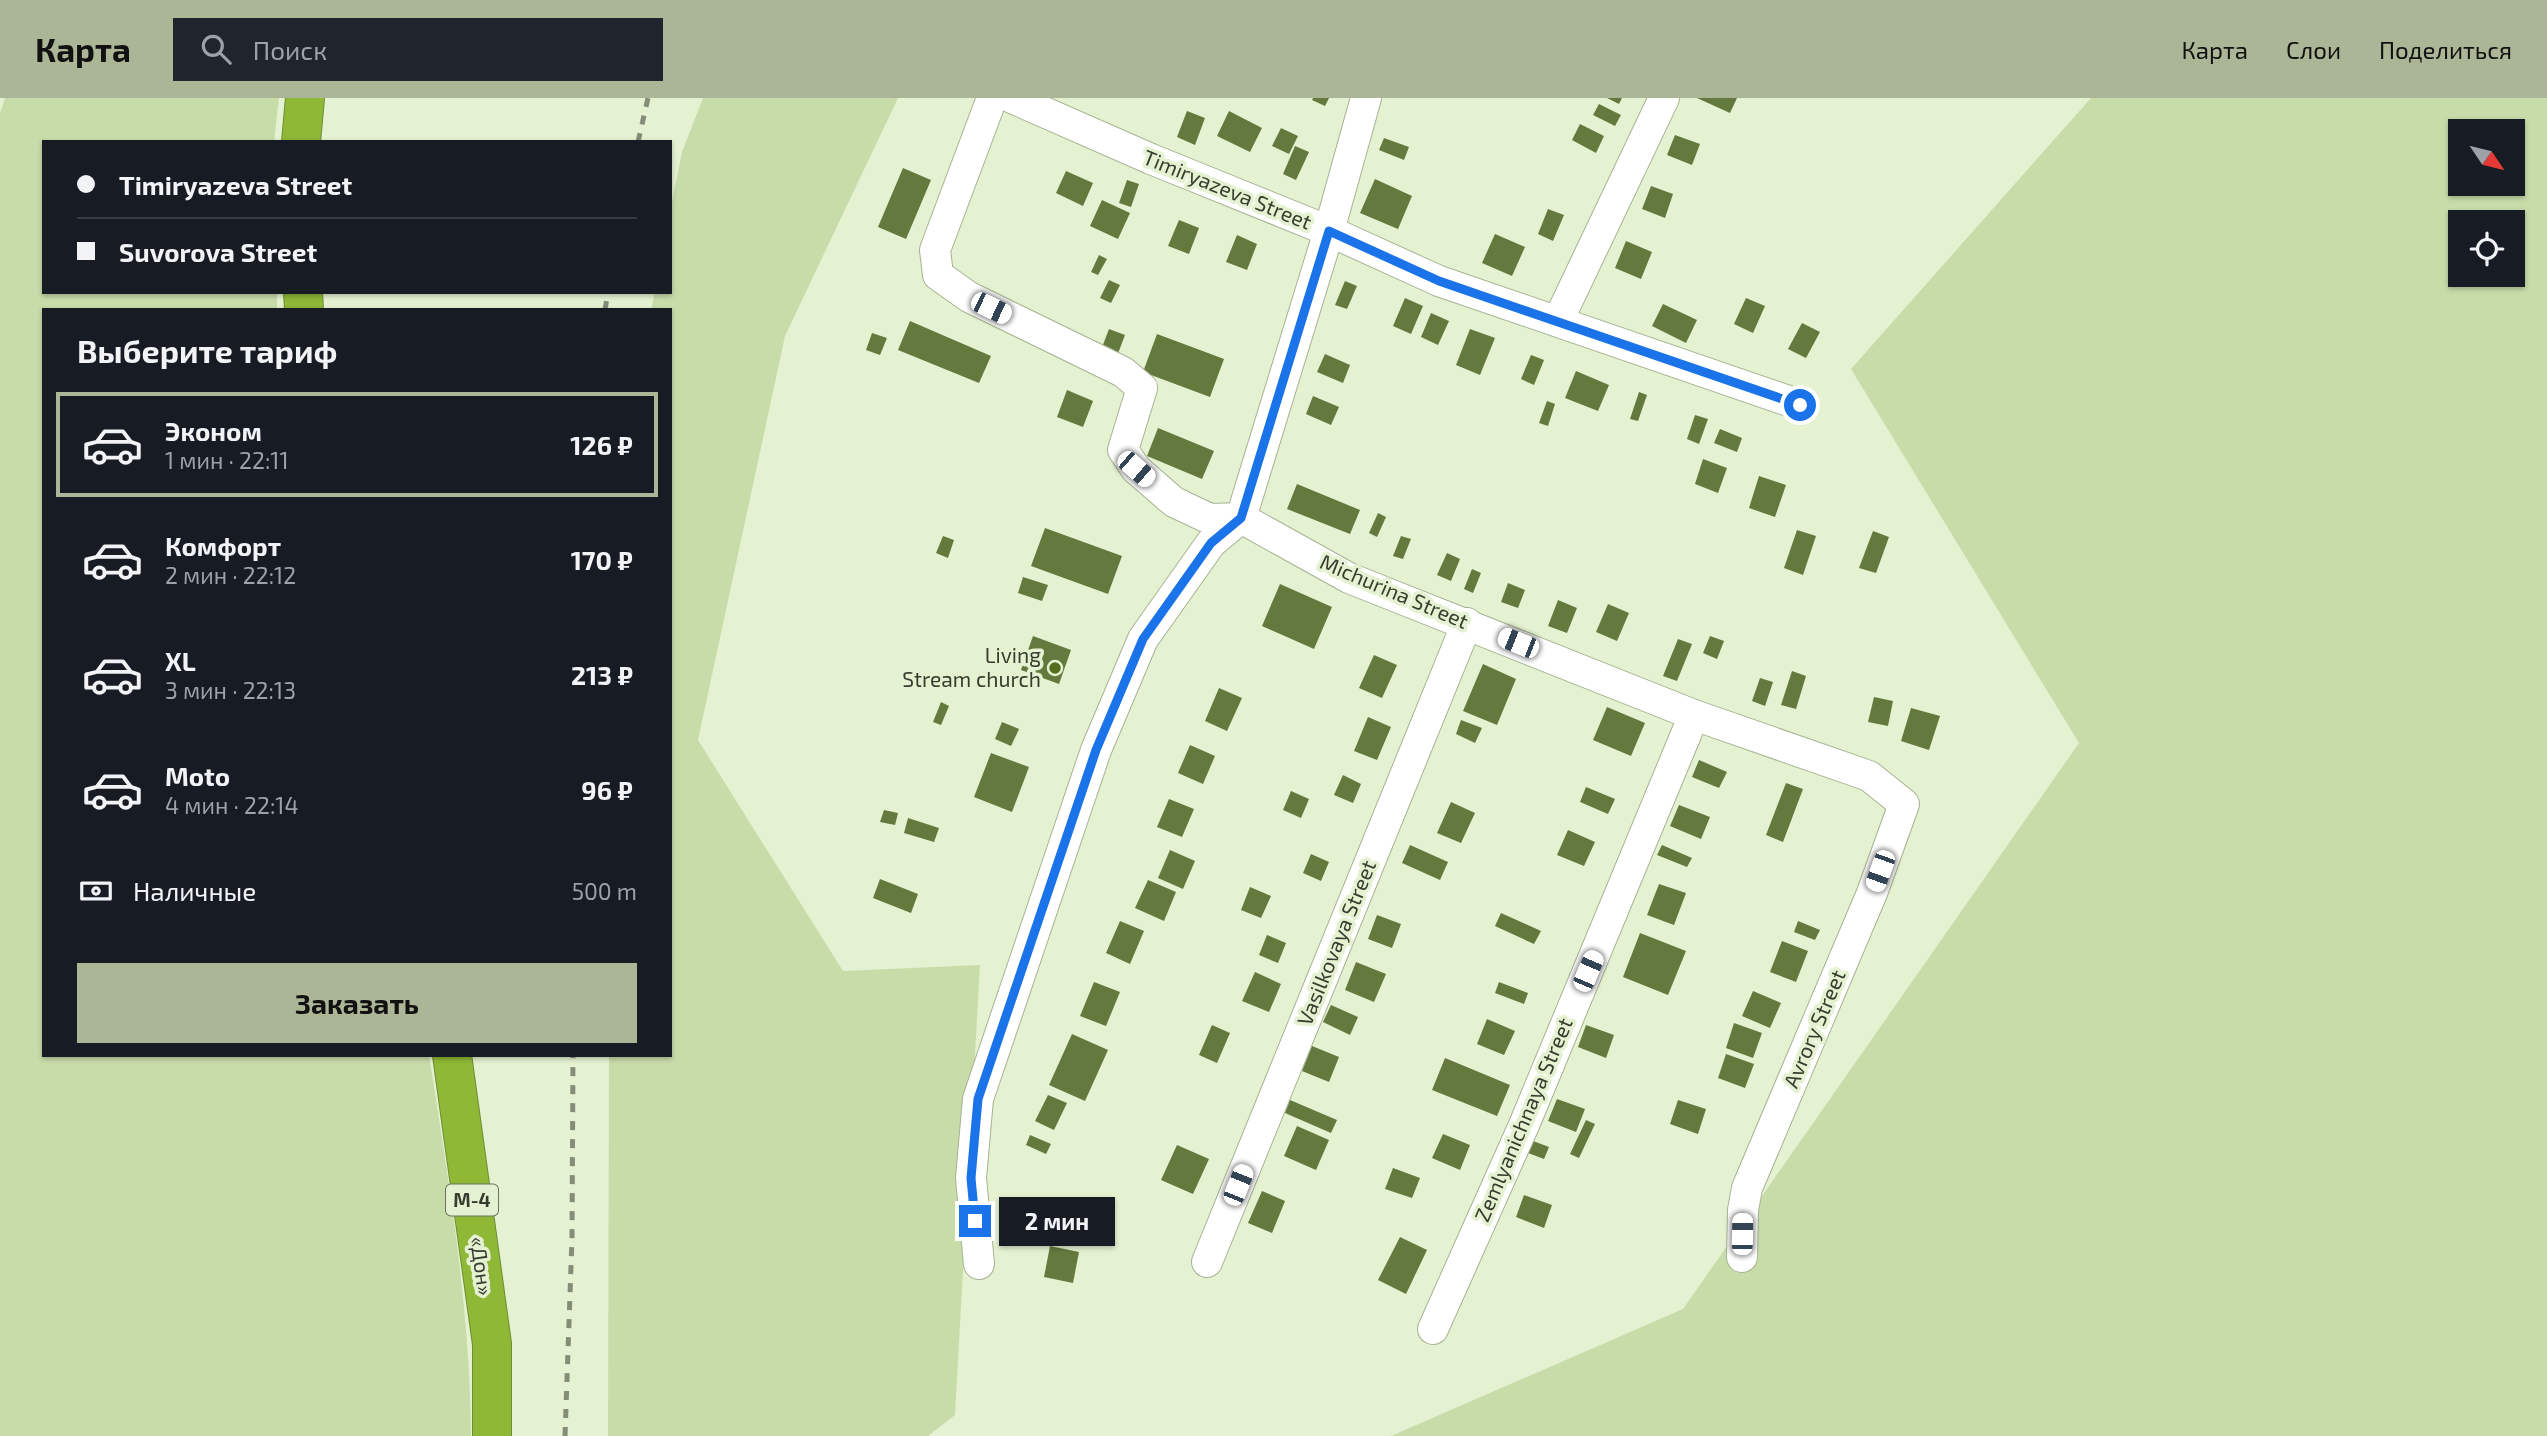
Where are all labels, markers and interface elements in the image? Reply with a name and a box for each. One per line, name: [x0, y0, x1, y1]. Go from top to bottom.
search box: [173, 18, 663, 81]
text: Карта: [35, 29, 131, 69]
icon: search: [197, 30, 235, 68]
text: Поиск: [253, 34, 327, 65]
text: Карта: [2181, 35, 2248, 64]
text: Слои: [2286, 35, 2341, 64]
text: Поделиться: [2379, 35, 2512, 64]
north arrow: [2448, 119, 2525, 196]
map controls: [2448, 119, 2525, 287]
street label: Timiryazeva Street: [1140, 143, 1315, 234]
text: Timiryazeva Street: [119, 169, 352, 200]
button: locate: [2448, 210, 2525, 287]
text: Suvorova Street: [119, 236, 317, 267]
car: [968, 289, 1015, 327]
text: Выберите тариф: [77, 331, 337, 369]
route start: [1784, 389, 1816, 421]
icon: car: [81, 413, 144, 476]
text: Эконом: [165, 415, 262, 446]
text: 126 ₽: [570, 429, 633, 460]
text: 1 мин · 22:11: [165, 446, 289, 474]
car: [1114, 447, 1159, 491]
icon: car: [81, 528, 144, 591]
text: Комфорт: [165, 530, 281, 561]
text: 170 ₽: [571, 544, 633, 575]
street label: Michurina Street: [1317, 548, 1472, 633]
text: 2 мин · 22:12: [165, 561, 296, 589]
car: [1495, 625, 1542, 661]
place label: Living Stream church: [902, 642, 1041, 691]
icon: car: [81, 643, 144, 706]
text: XL: [165, 645, 196, 676]
text: 213 ₽: [571, 659, 633, 690]
marker: Living Stream church: [1047, 660, 1063, 676]
text: 3 мин · 22:13: [165, 676, 296, 704]
icon: car: [81, 758, 144, 821]
text: Moto: [165, 760, 230, 791]
text: 96 ₽: [581, 774, 633, 805]
text: 4 мин · 22:14: [165, 791, 299, 819]
car: [1863, 848, 1898, 894]
street label: Vasilkovaya Street: [1291, 856, 1380, 1029]
icon: cash: [77, 872, 115, 910]
text: Наличные: [133, 875, 256, 906]
text: 500 m: [572, 877, 637, 905]
car: [1571, 948, 1606, 994]
button: Заказать: [77, 963, 637, 1043]
street label: Avrory Street: [1778, 966, 1850, 1091]
street label: Zemlyanichnaya Street: [1468, 1014, 1577, 1225]
car: [1221, 1162, 1256, 1208]
road number: М-4: [446, 1184, 498, 1216]
callout: 2 мин: [1000, 1196, 1115, 1246]
route end: [959, 1205, 991, 1237]
text: 2 мин: [1025, 1207, 1089, 1235]
car: [1732, 1213, 1753, 1255]
street label: «Дон»: [466, 1235, 499, 1297]

